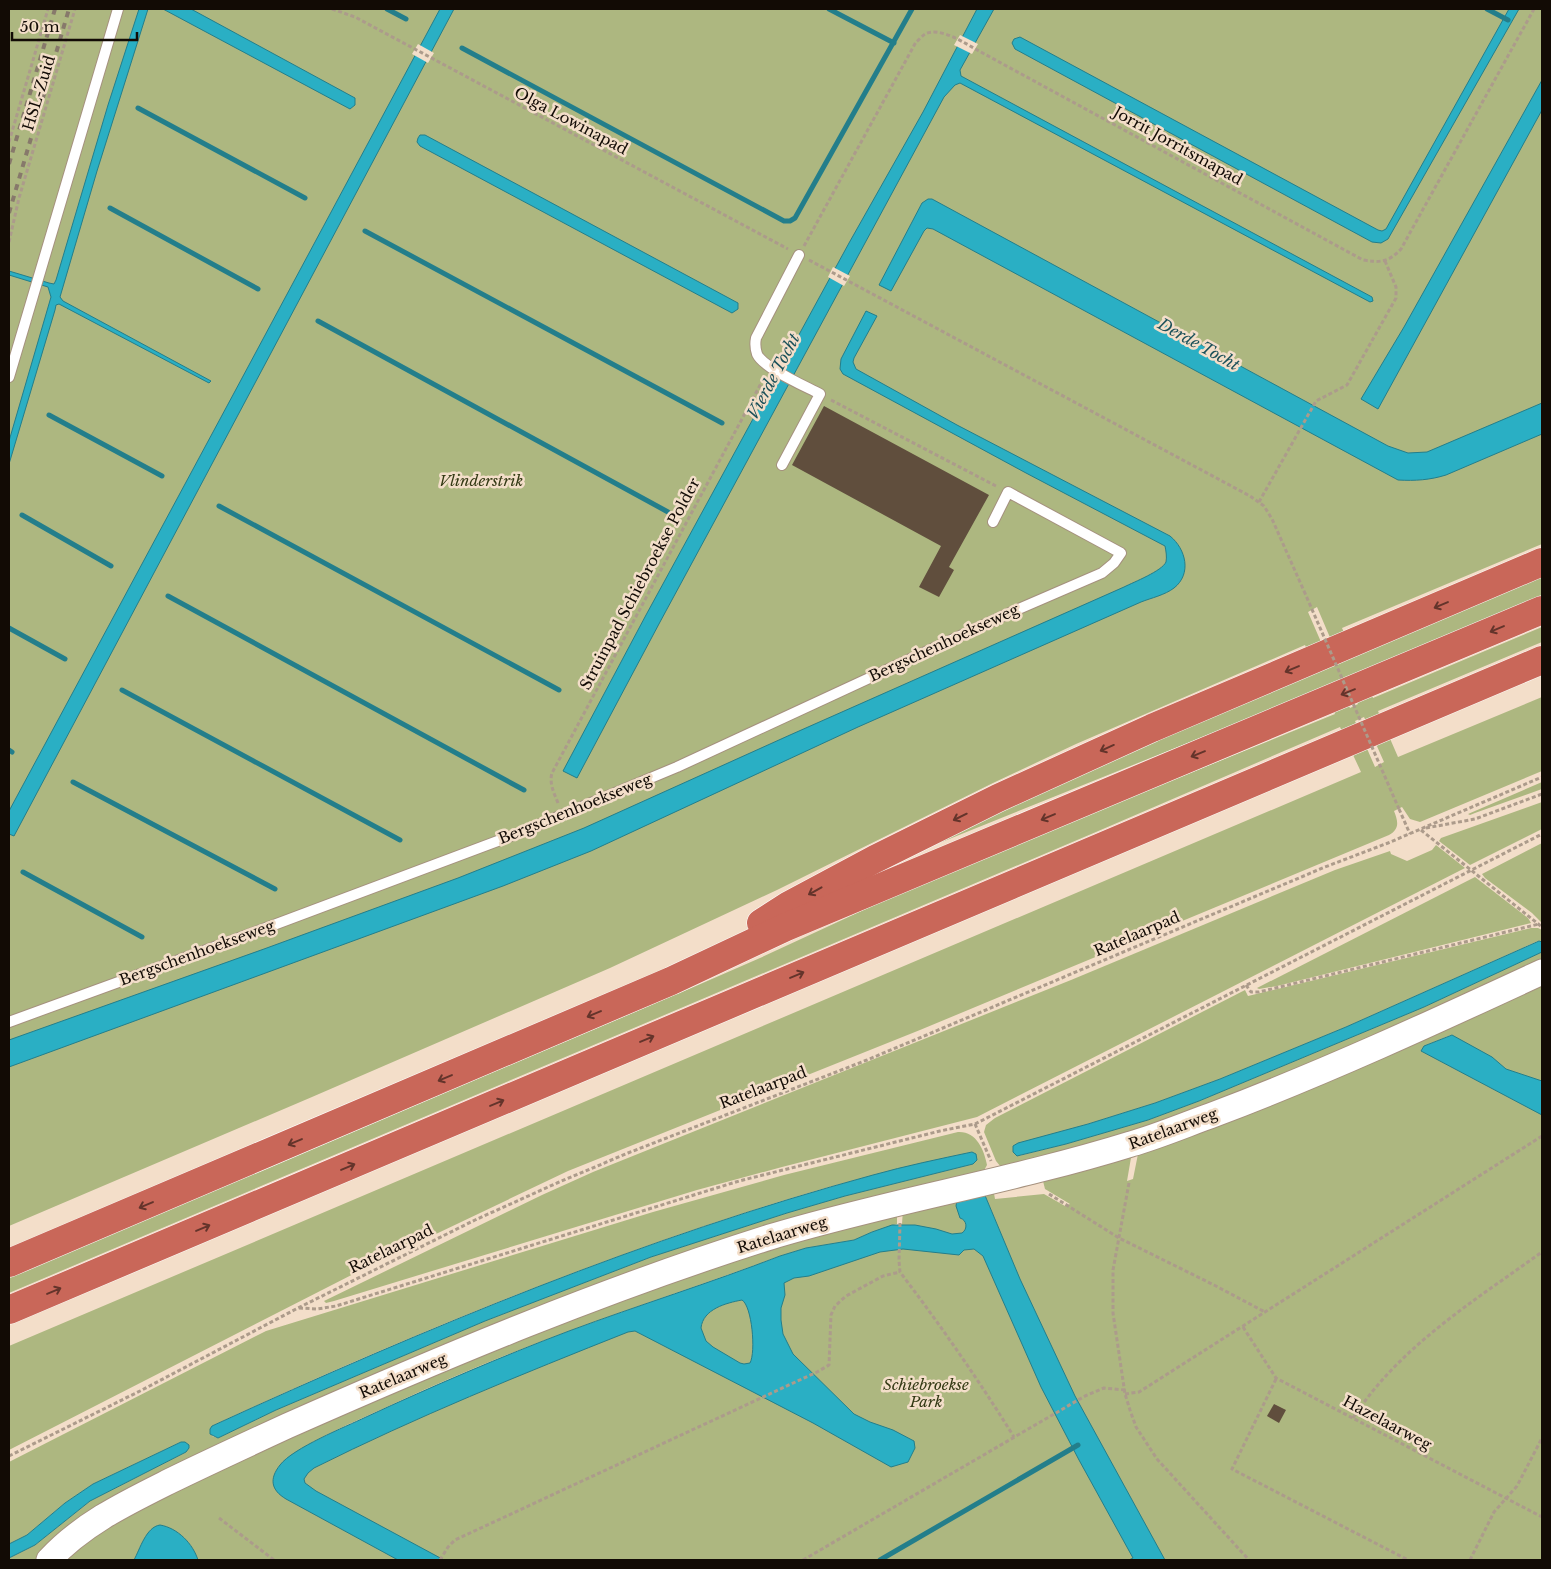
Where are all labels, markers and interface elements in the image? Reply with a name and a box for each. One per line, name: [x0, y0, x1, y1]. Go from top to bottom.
scale bar: [12, 10, 138, 42]
text: 50 m: [20, 17, 60, 36]
street label: HSL-Zuid: [18, 53, 59, 133]
street label: Olga Lowinapad: [511, 83, 631, 159]
street label: Jorrit Jorritsmapad: [1108, 101, 1246, 189]
water label: Derde Tocht: [1154, 313, 1243, 375]
water label: Vierde Tocht: [742, 330, 804, 422]
park label: Vlinderstrik: [439, 471, 523, 490]
street label: Struinpad Schiebroekse Polder: [575, 474, 704, 693]
street label: Bergschenhoekseweg: [866, 599, 1023, 686]
one-way arrow: [1434, 601, 1449, 610]
one-way arrow: [1490, 625, 1505, 635]
one-way arrow: [1285, 664, 1300, 674]
one-way arrow: [1341, 688, 1356, 698]
one-way arrow: [1100, 744, 1115, 754]
one-way arrow: [1190, 751, 1205, 760]
street label: Bergschenhoekseweg: [495, 769, 655, 848]
one-way arrow: [953, 812, 968, 822]
one-way arrow: [1041, 813, 1056, 822]
one-way arrow: [808, 886, 823, 896]
street label: Ratelaarpad: [1091, 907, 1183, 960]
street label: Bergschenhoekseweg: [117, 915, 278, 989]
one-way arrow: [789, 970, 804, 979]
one-way arrow: [587, 1009, 602, 1019]
one-way arrow: [639, 1034, 654, 1044]
street label: Ratelaarpad: [717, 1062, 809, 1113]
one-way arrow: [438, 1073, 453, 1083]
one-way arrow: [490, 1097, 505, 1106]
street label: Ratelaarweg: [1126, 1103, 1221, 1153]
one-way arrow: [288, 1137, 303, 1147]
one-way arrow: [340, 1161, 355, 1171]
one-way arrow: [139, 1200, 154, 1210]
street label: Ratelaarweg: [735, 1212, 830, 1257]
street label: Ratelaarpad: [345, 1220, 436, 1277]
one-way arrow: [195, 1222, 210, 1232]
one-way arrow: [46, 1286, 61, 1296]
street label: Ratelaarweg: [356, 1348, 450, 1402]
park label: Schiebroekse Park: [883, 1375, 969, 1411]
street label: Hazelaarweg: [1340, 1391, 1436, 1454]

